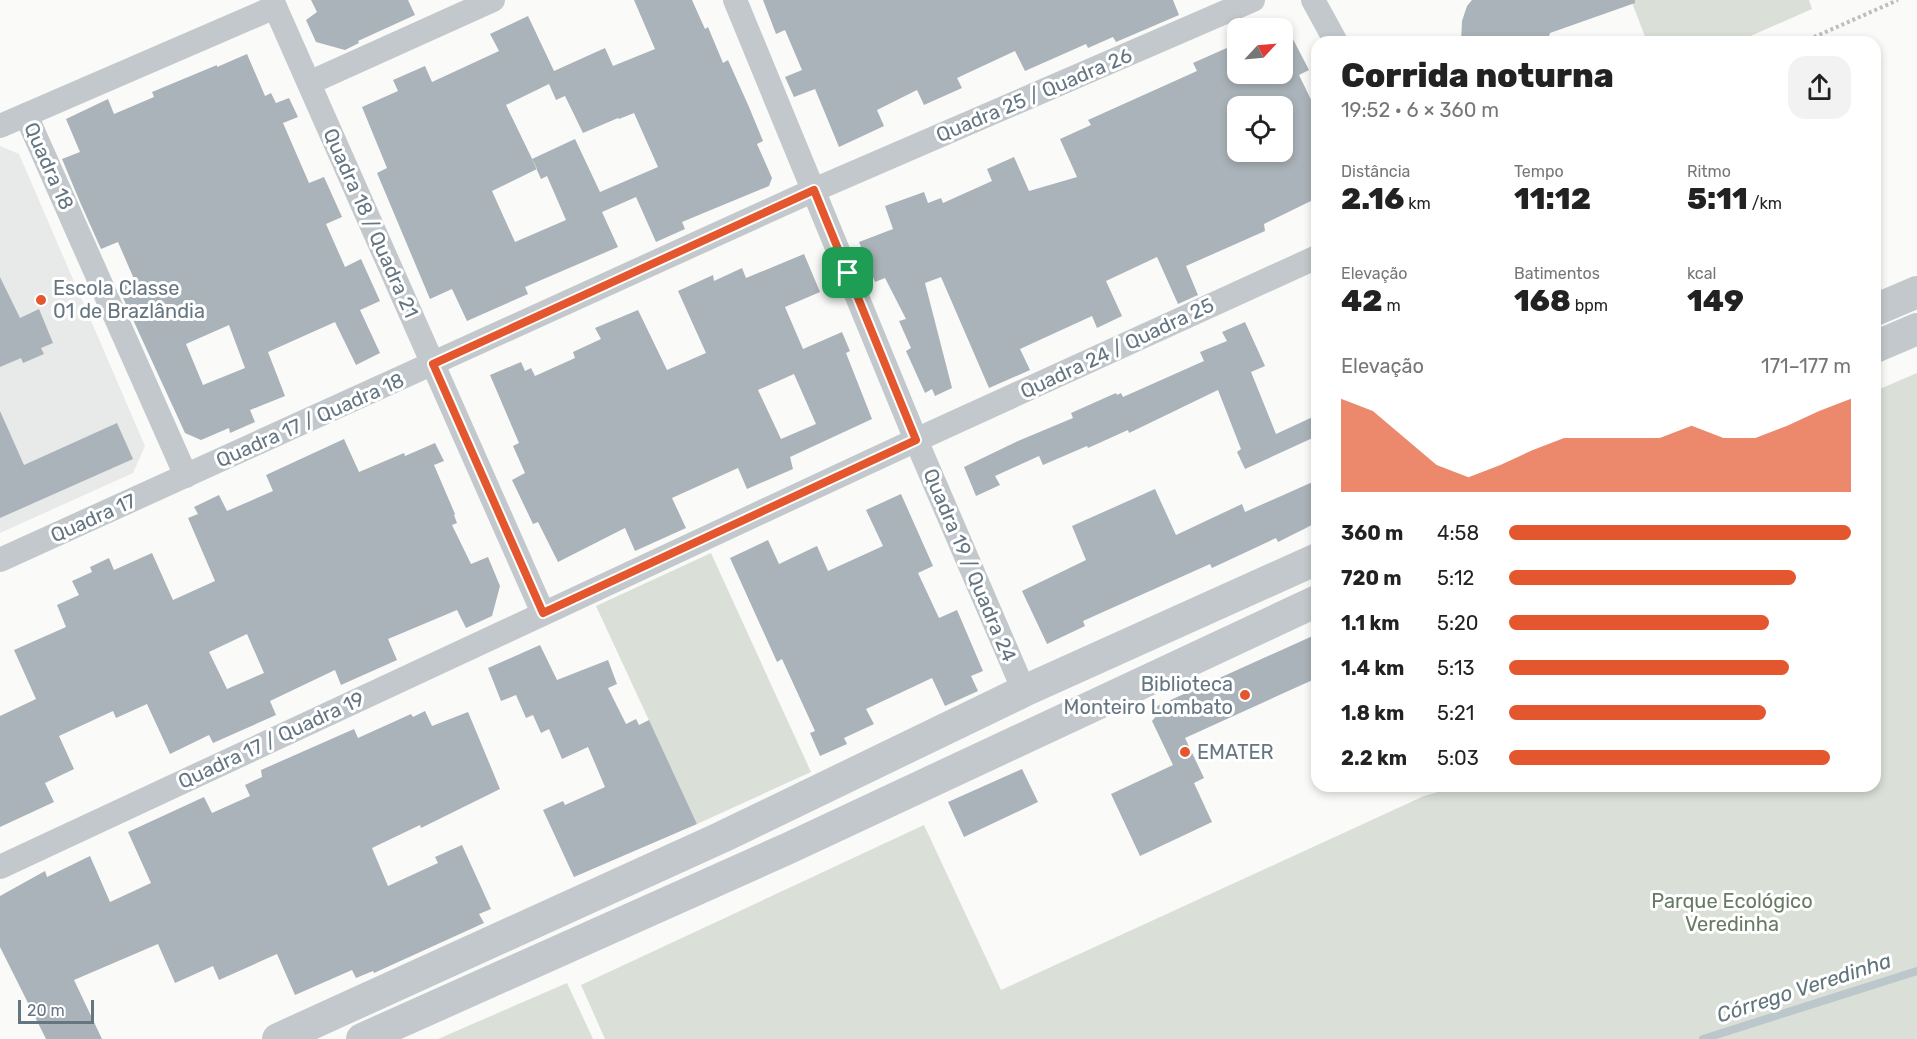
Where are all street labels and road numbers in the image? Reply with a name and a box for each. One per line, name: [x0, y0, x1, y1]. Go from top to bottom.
street label: Quadra 25 / Quadra 26: [932, 43, 1136, 147]
street label: Quadra 18: [19, 119, 79, 213]
street label: Quadra 18 / Quadra 21: [318, 125, 424, 321]
street label: Quadra 24 / Quadra 25: [1016, 293, 1218, 403]
street label: Quadra 17 / Quadra 18: [212, 368, 408, 472]
street label: Quadra 19 / Quadra 24: [918, 465, 1022, 665]
street label: Quadra 17: [47, 489, 139, 547]
street label: Quadra 17 / Quadra 19: [174, 686, 368, 794]

